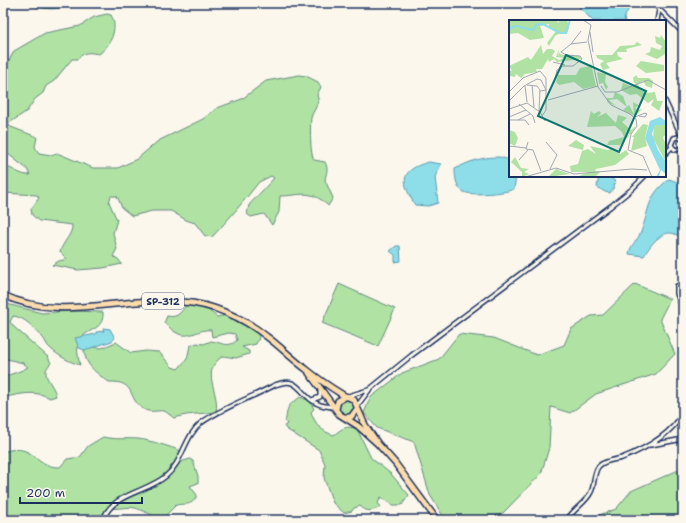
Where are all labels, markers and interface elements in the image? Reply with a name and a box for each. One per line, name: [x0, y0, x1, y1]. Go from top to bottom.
inset map: [509, 20, 666, 177]
road number: SP-312: [142, 293, 184, 309]
scale bar: [20, 479, 142, 505]
text: 200 m: [26, 485, 65, 501]

